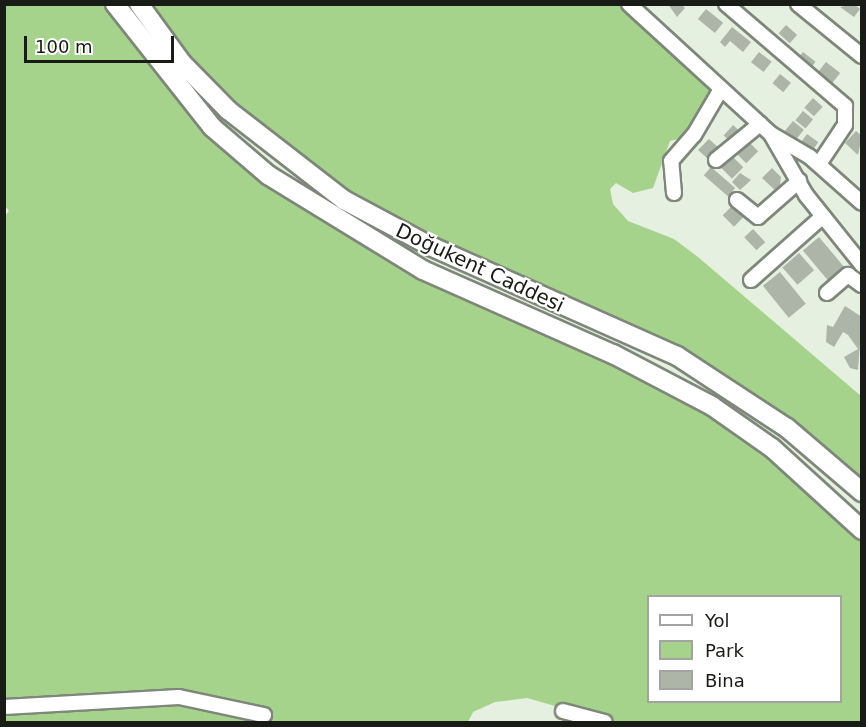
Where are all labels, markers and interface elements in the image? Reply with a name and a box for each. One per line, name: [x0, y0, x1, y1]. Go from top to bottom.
scale bar: [27, 24, 177, 62]
text: 100 m: [35, 36, 93, 57]
street label: Doğukent Caddesi: [392, 218, 568, 318]
legend: [647, 595, 842, 703]
text: Yol: [705, 610, 730, 631]
text: Park: [705, 640, 744, 661]
text: Bina: [705, 670, 745, 691]

